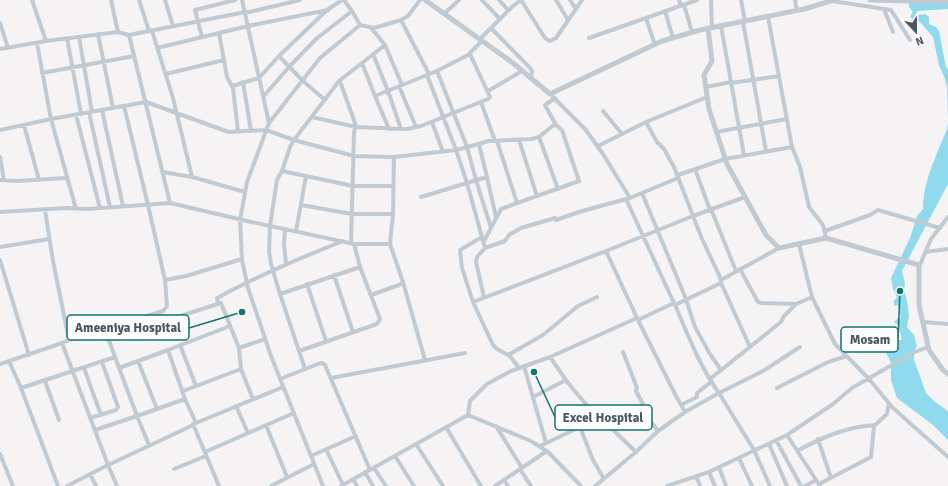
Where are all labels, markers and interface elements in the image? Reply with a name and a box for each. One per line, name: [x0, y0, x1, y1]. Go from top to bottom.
north arrow: [896, 12, 936, 52]
text: N: [914, 33, 926, 48]
callout: Ameeniya Hospital: [67, 315, 189, 340]
text: Ameeniya Hospital: [75, 320, 181, 336]
callout: Mosam: [841, 327, 898, 352]
text: Mosam: [850, 332, 891, 348]
callout: Excel Hospital: [555, 405, 652, 430]
text: Excel Hospital: [563, 410, 643, 426]

